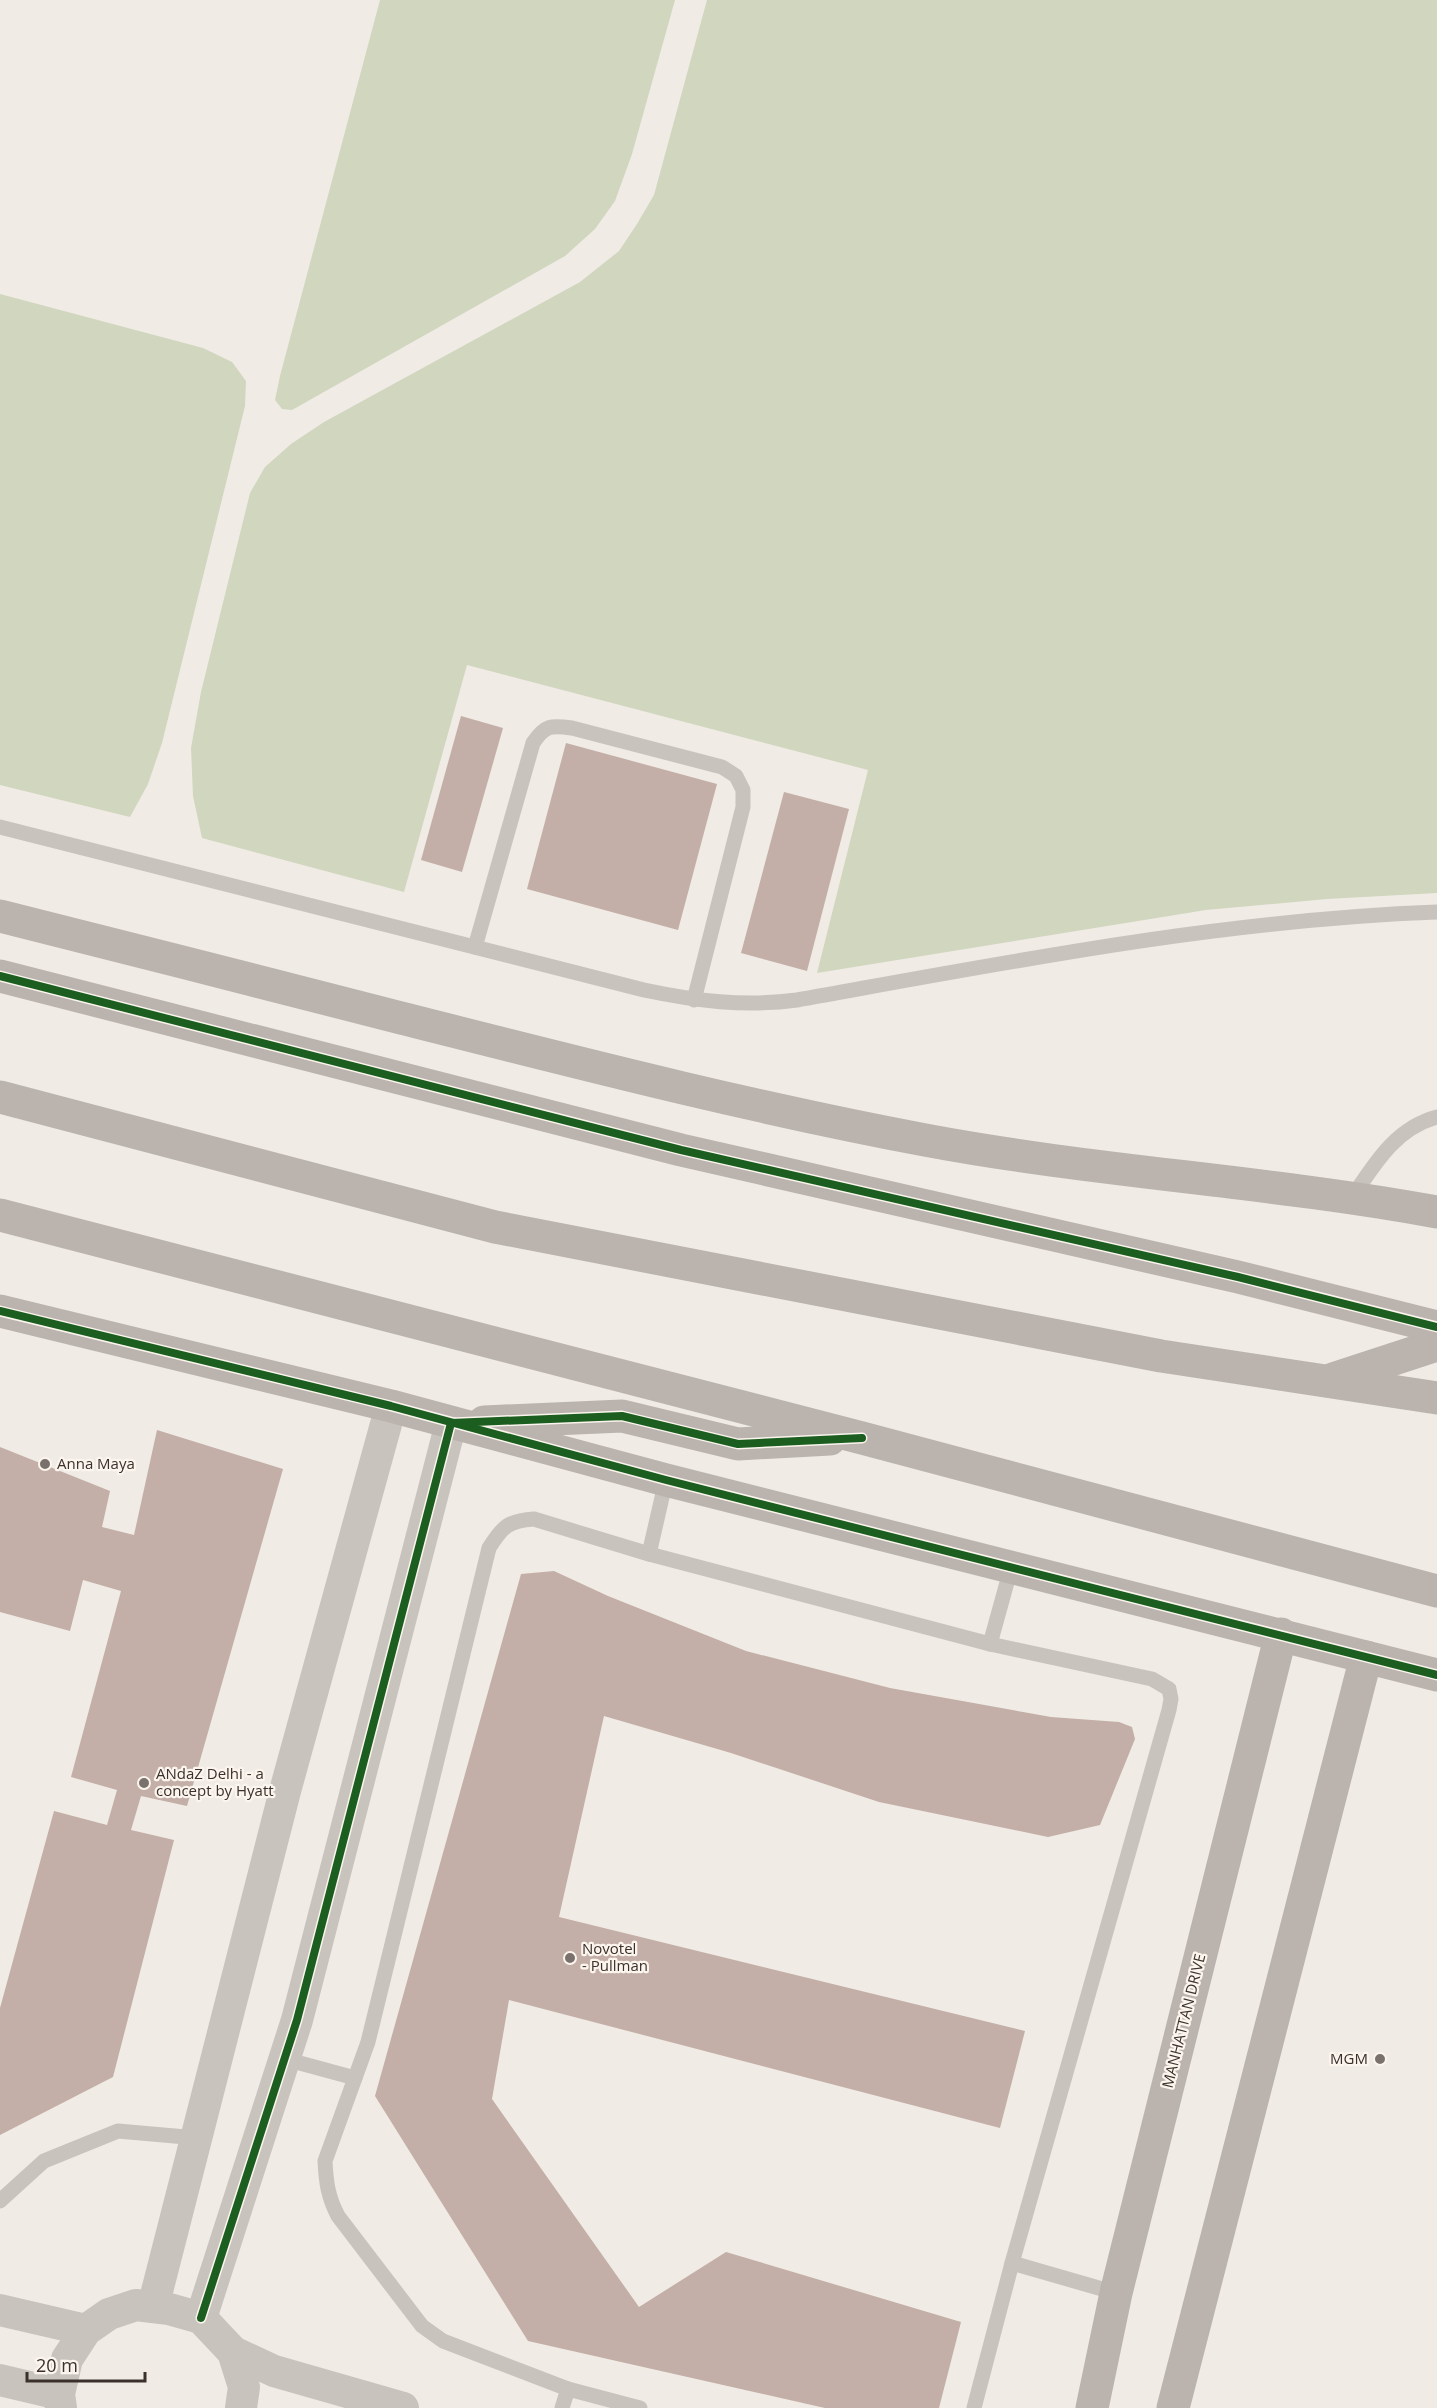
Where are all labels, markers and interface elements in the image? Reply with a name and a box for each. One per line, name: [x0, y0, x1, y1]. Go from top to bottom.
place label: Anna Maya: [57, 1453, 135, 1473]
marker: Anna Maya: [38, 1457, 52, 1471]
place label: ANdaZ Delhi - a concept by Hyatt: [156, 1763, 274, 1800]
marker: ANdaZ Delhi - a concept by Hyatt: [137, 1776, 151, 1790]
place label: Novotel - Pullman: [582, 1938, 648, 1975]
marker: Novotel - Pullman: [563, 1951, 577, 1965]
street label: MANHATTAN DRIVE: [1157, 1952, 1209, 2090]
place label: MGM: [1330, 2048, 1368, 2068]
marker: MGM: [1373, 2052, 1387, 2066]
scale bar: [27, 2345, 146, 2383]
text: 20 m: [36, 2353, 78, 2377]

